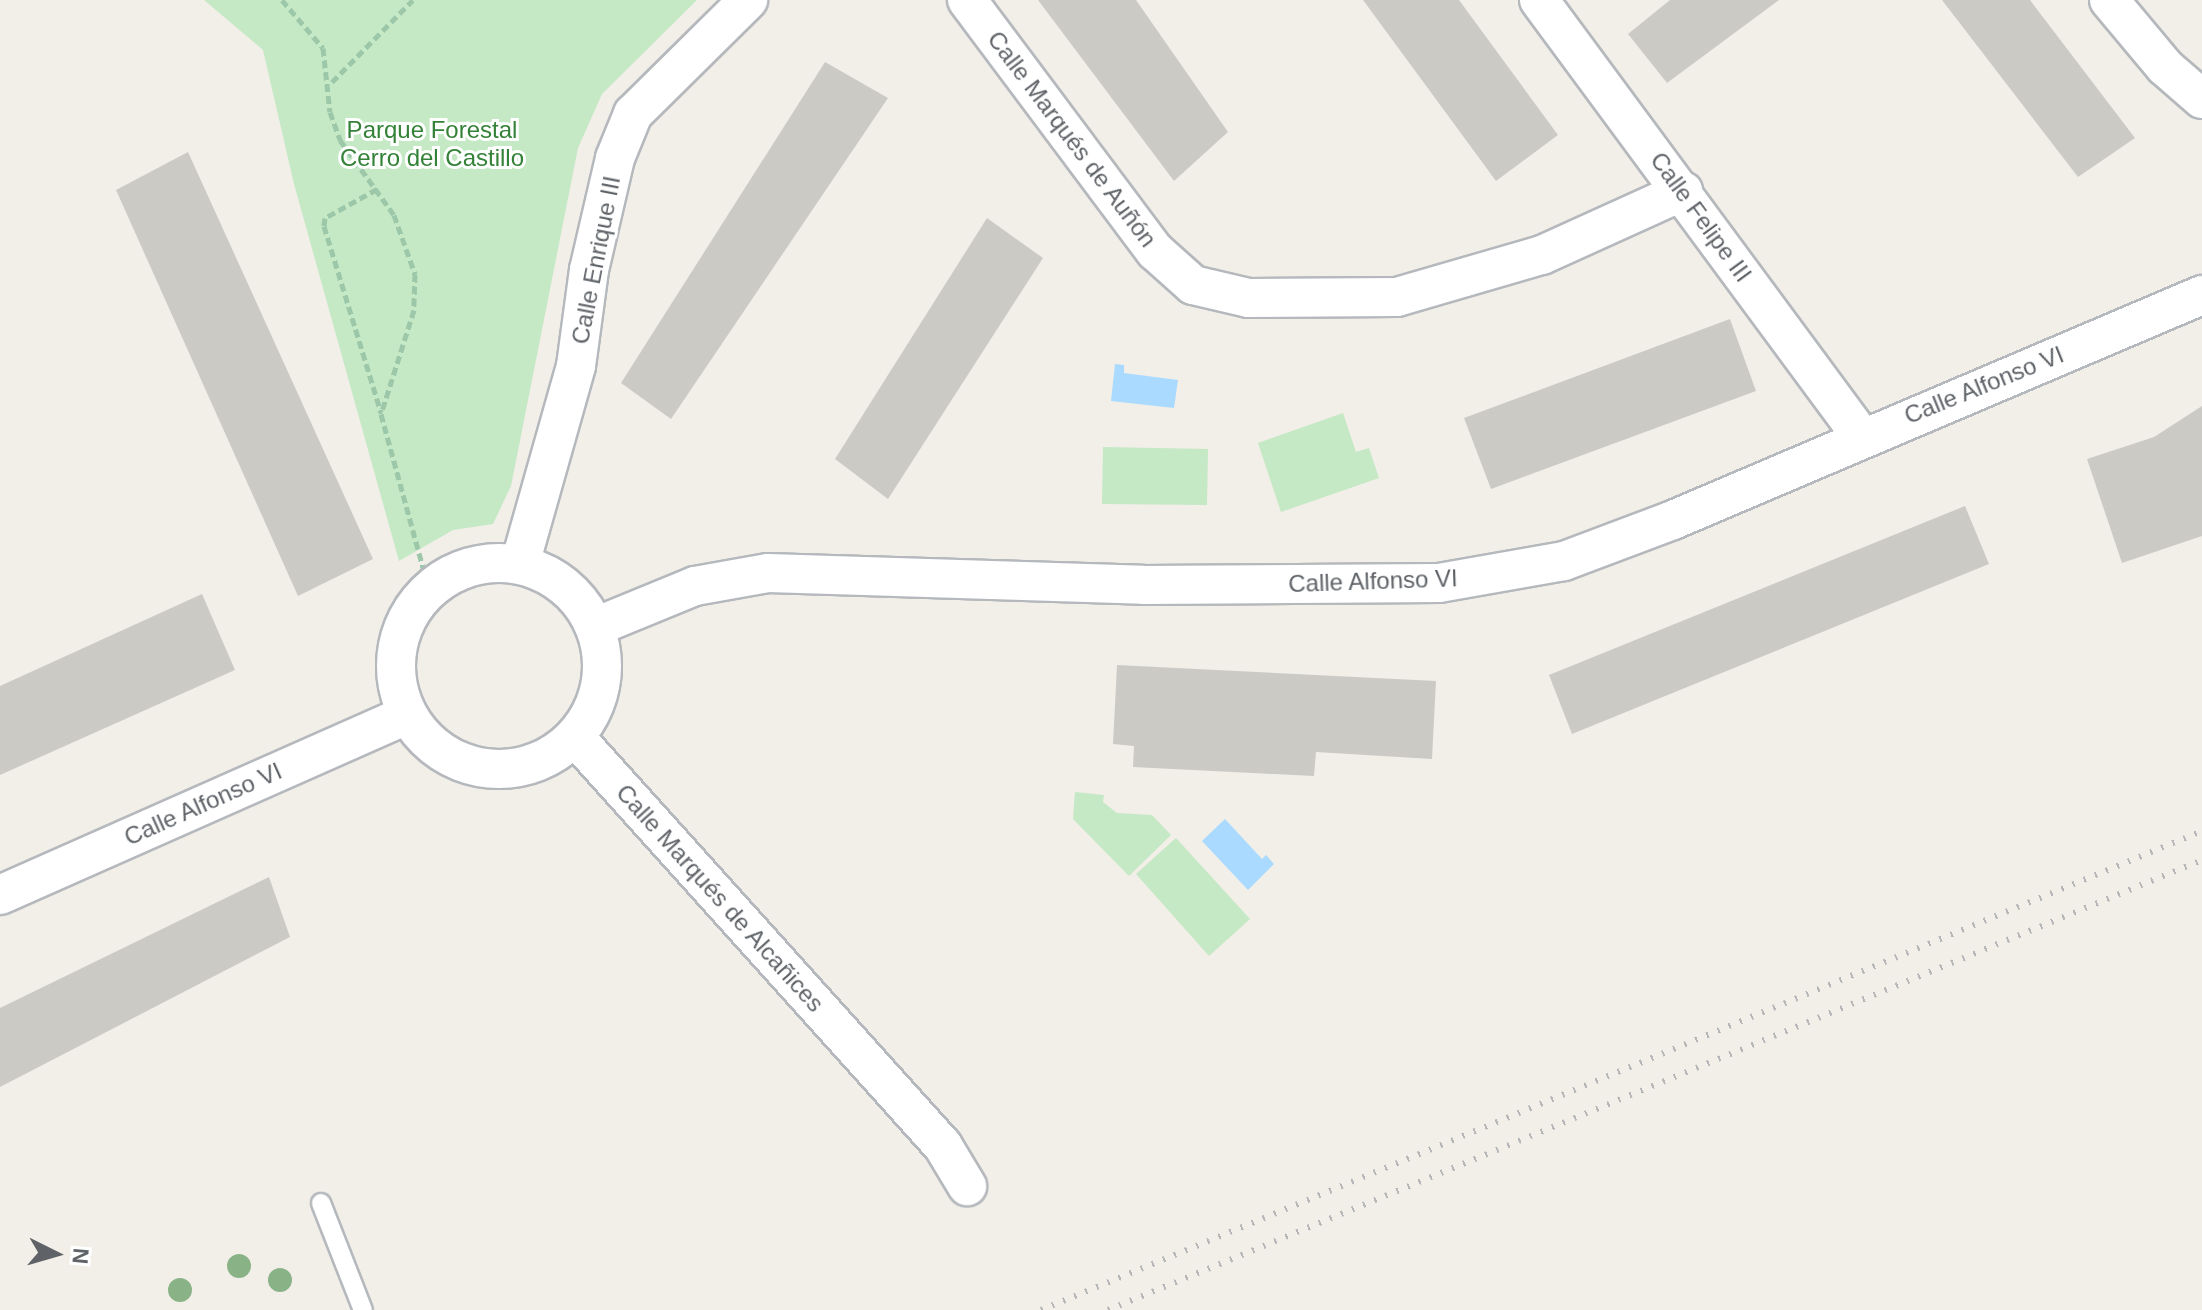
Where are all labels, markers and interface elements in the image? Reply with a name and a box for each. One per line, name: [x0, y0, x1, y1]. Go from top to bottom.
street label: Calle Marqués de Auñón: [981, 25, 1163, 253]
park label: Parque Forestal Cerro del Castillo: [340, 116, 524, 172]
street label: Calle Felipe III: [1644, 146, 1758, 288]
street label: Calle Enrique III: [566, 173, 626, 347]
street label: Calle Alfonso VI: [1899, 340, 2069, 430]
street label: Calle Alfonso VI: [1287, 564, 1459, 598]
street label: Calle Alfonso VI: [119, 756, 287, 852]
street label: Calle Marqués de Alcañices: [610, 778, 830, 1018]
north arrow: [16, 1214, 96, 1294]
text: N: [67, 1247, 94, 1265]

